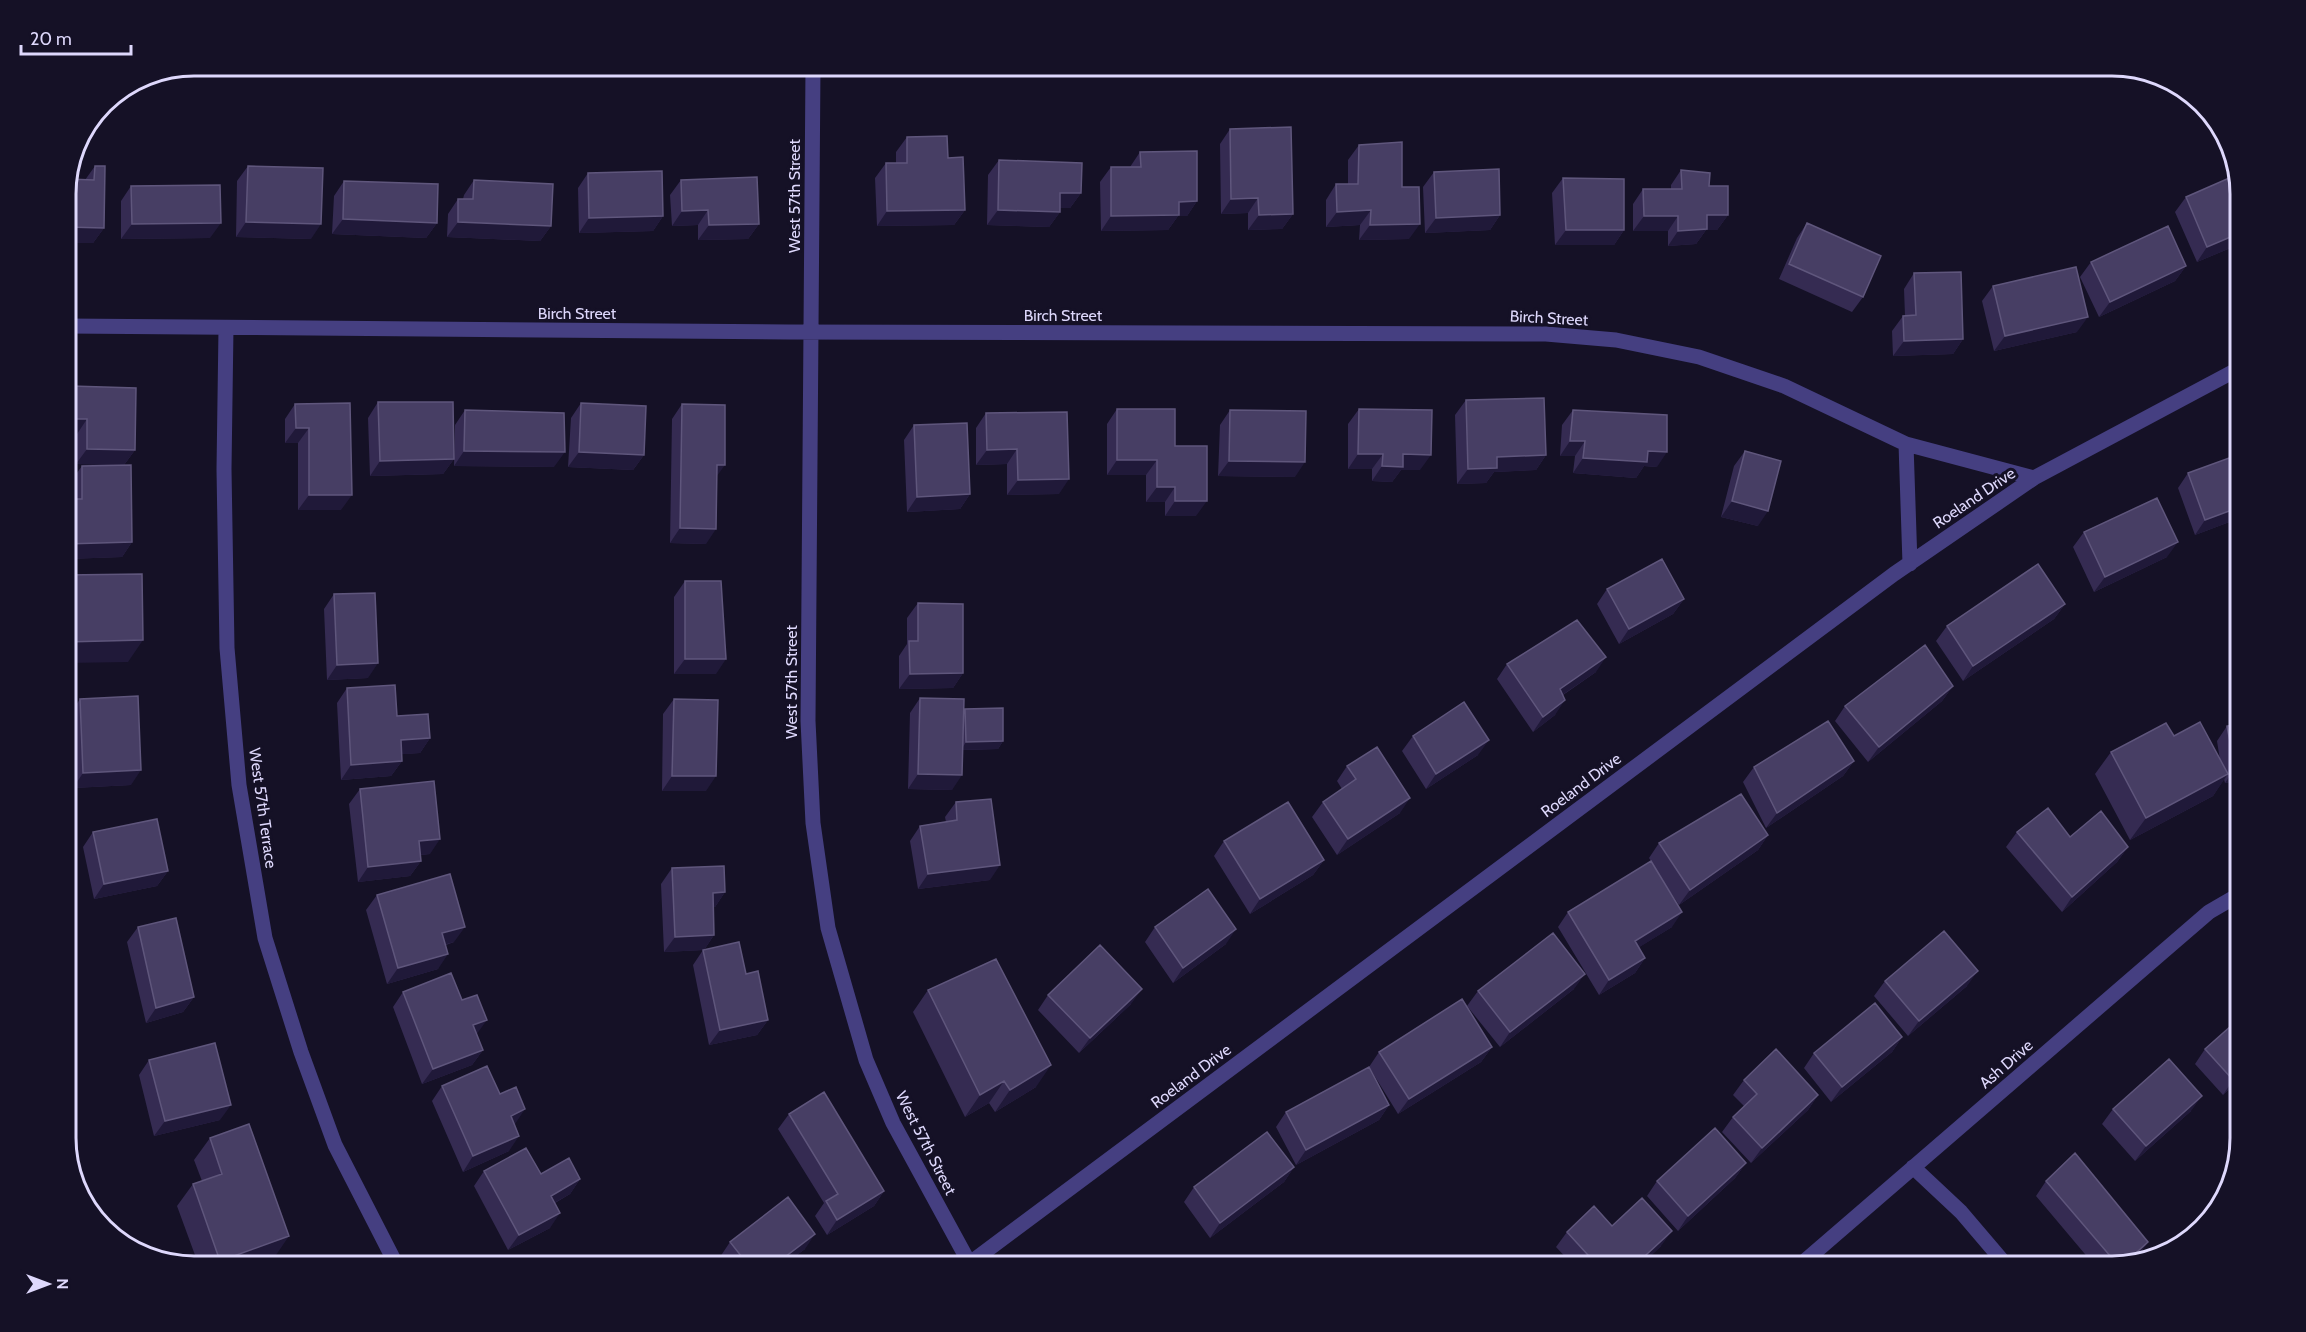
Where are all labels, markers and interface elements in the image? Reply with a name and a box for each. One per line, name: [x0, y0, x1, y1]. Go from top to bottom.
scale bar: [21, 18, 130, 56]
text: 20 m: [30, 28, 72, 50]
street label: West 57th Street: [785, 138, 804, 253]
street label: Birch Street: [538, 304, 617, 323]
street label: Birch Street: [1024, 306, 1103, 325]
street label: Birch Street: [1509, 306, 1589, 330]
street label: Roeland Drive: [1929, 464, 2019, 532]
street label: West 57th Street: [782, 624, 801, 739]
street label: West 57th Terrace: [245, 747, 281, 869]
street label: Roeland Drive: [1537, 749, 1625, 821]
street label: Ash Drive: [1975, 1036, 2037, 1092]
street label: Roeland Drive: [1147, 1040, 1235, 1112]
street label: West 57th Street: [892, 1088, 961, 1199]
north arrow: [18, 1254, 78, 1314]
text: N: [53, 1278, 72, 1290]

